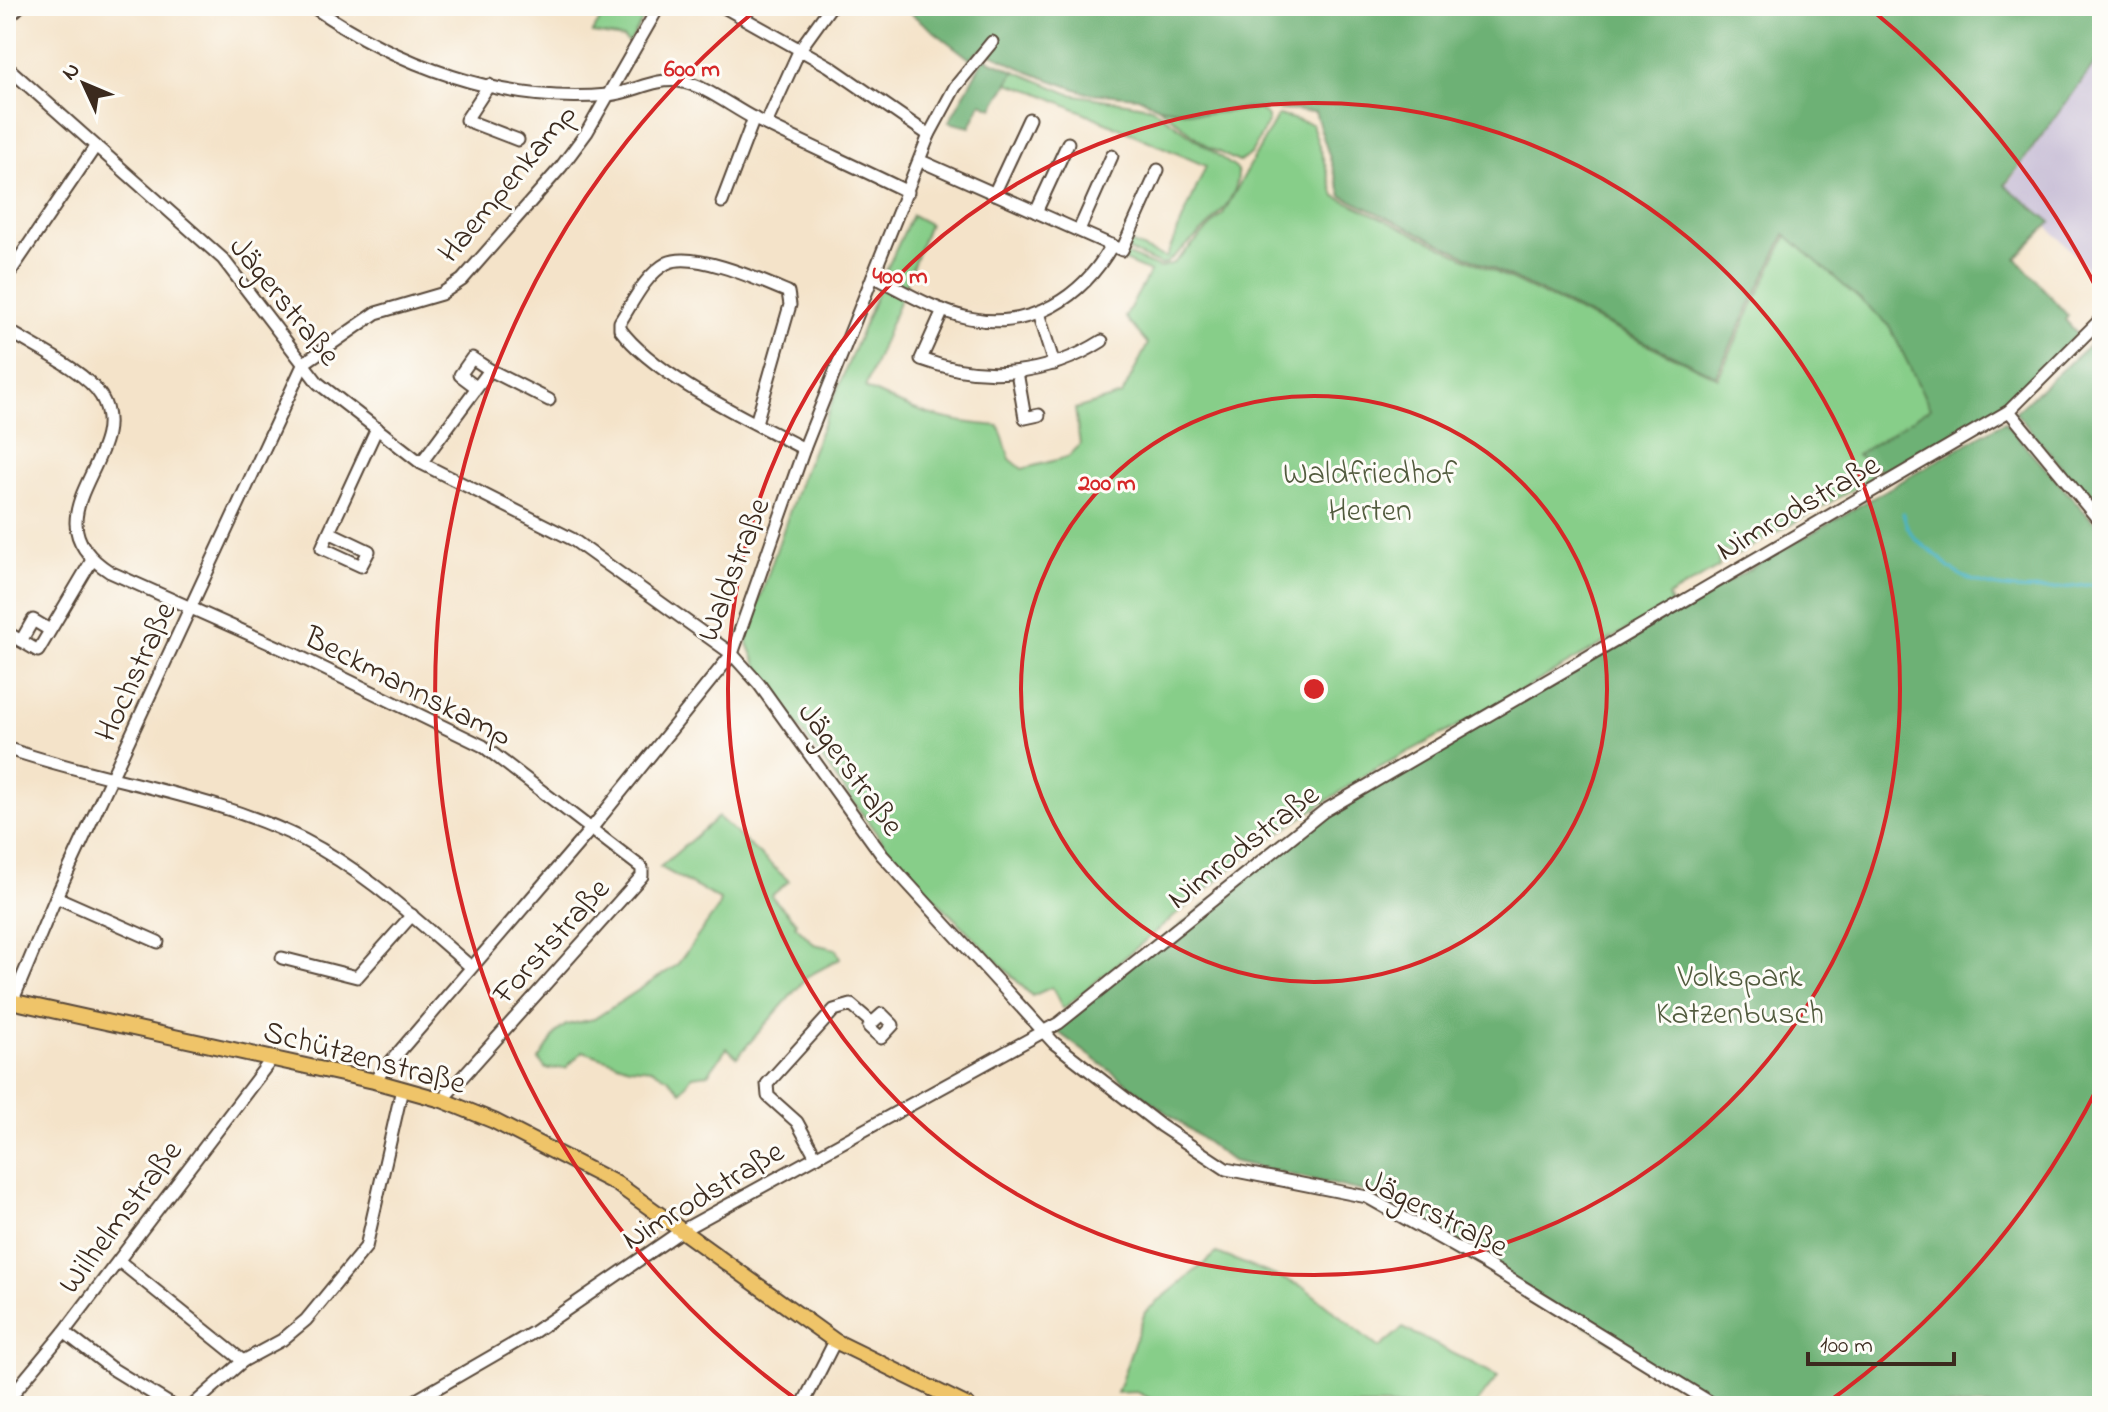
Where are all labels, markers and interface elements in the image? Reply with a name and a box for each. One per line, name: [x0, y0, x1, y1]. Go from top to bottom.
north arrow: [44, 44, 124, 124]
text: 600 m: [664, 53, 720, 88]
text: N: [55, 56, 88, 89]
street label: Haempenkamp: [428, 94, 590, 274]
street label: Jägerstraße: [216, 227, 351, 378]
text: 400 m: [872, 260, 928, 295]
street label: Nimrodstraße: [1708, 443, 1890, 575]
park label: Waldfriedhof Herten: [1283, 452, 1457, 536]
text: 200 m: [1077, 467, 1136, 502]
street label: Waldstraße: [686, 491, 784, 649]
street label: Hochstraße: [84, 594, 190, 750]
street label: Beckmannskamp: [294, 615, 519, 761]
centre of rings: [1300, 675, 1328, 703]
street label: Jägerstraße: [784, 693, 914, 847]
street label: Nimrodstraße: [1158, 773, 1331, 922]
street label: Forststraße: [482, 868, 623, 1017]
park label: Volkspark Katzenbusch: [1656, 955, 1824, 1039]
street label: Schützenstraße: [258, 1010, 471, 1109]
street label: Nimrodstraße: [614, 1130, 794, 1264]
street label: Wilhelmstraße: [48, 1131, 196, 1305]
street label: Jägerstraße: [1355, 1159, 1516, 1272]
scale bar: [1808, 1316, 1954, 1366]
text: 100 m: [1820, 1329, 1873, 1364]

